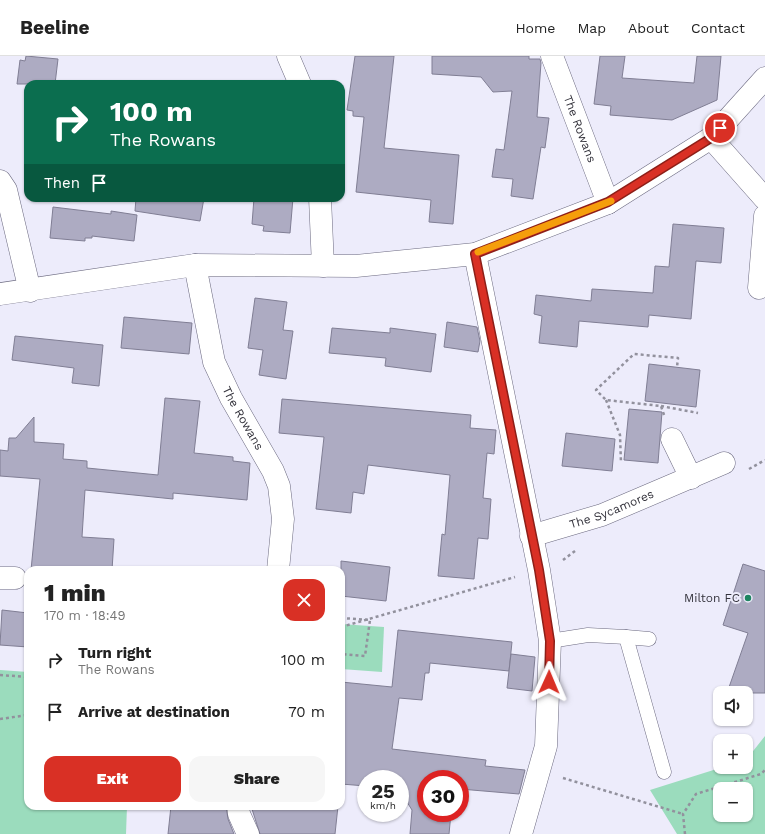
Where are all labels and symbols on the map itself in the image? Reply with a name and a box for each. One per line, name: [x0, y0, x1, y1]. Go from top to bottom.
street label: The Rowans: [561, 93, 599, 164]
pin: [703, 111, 737, 145]
street label: The Rowans: [220, 384, 266, 452]
street label: The Sycamores: [568, 487, 656, 531]
place label: Milton FC: [684, 591, 740, 605]
marker: Milton FC: [743, 593, 753, 603]
position arrow: [528, 661, 570, 703]
speed limit sign: 30: [417, 770, 469, 822]

